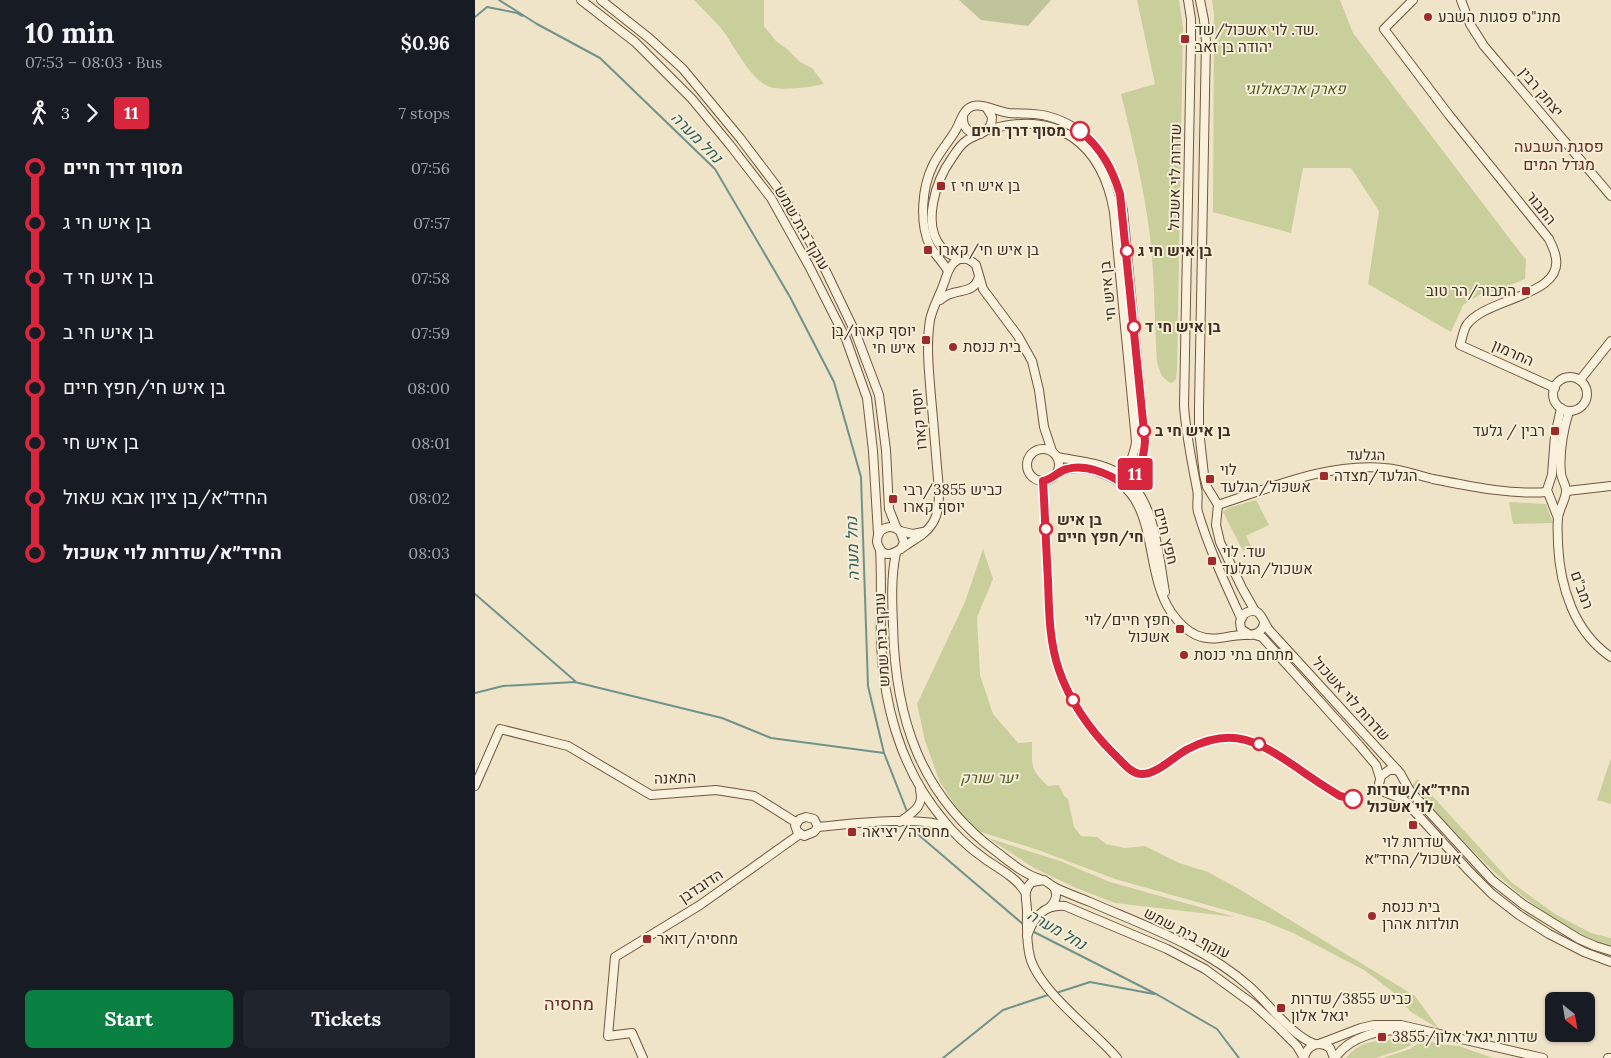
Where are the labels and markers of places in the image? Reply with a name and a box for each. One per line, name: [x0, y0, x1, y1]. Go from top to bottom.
place label: מתנ"ס פסגות השבע: [1438, 7, 1561, 26]
marker: מתנ"ס פסגות השבע: [1422, 11, 1434, 23]
place label: שד. לוי אשכול/שד. יהודה בן זאב: [1195, 20, 1318, 56]
marker: שד. לוי אשכול/שד. יהודה בן זאב: [1179, 33, 1191, 45]
place label: מסוף דרך חיים: [971, 121, 1066, 140]
marker: מסוף דרך חיים: [1070, 121, 1090, 141]
place label: בן איש חי ז: [951, 176, 1020, 195]
marker: בן איש חי ז: [935, 180, 947, 192]
place label: בן איש חי/קארו: [938, 240, 1039, 260]
place label: בן איש חי ג: [1138, 241, 1212, 260]
marker: בן איש חי/קארו: [922, 244, 934, 256]
marker: בן איש חי ג: [1120, 244, 1134, 258]
place label: התבור/הר טוב: [1426, 281, 1516, 301]
marker: התבור/הר טוב: [1520, 285, 1532, 297]
place label: בן איש חי ד: [1145, 317, 1221, 336]
marker: בן איש חי ד: [1127, 320, 1141, 334]
place label: יוסף קארו/בן איש חי: [831, 321, 916, 357]
marker: יוסף קארו/בן איש חי: [920, 334, 932, 346]
place label: בית כנסת: [963, 337, 1021, 356]
marker: בית כנסת: [947, 341, 959, 353]
place label: בן איש חי ב: [1155, 421, 1230, 440]
place label: רבין / גלעד: [1473, 421, 1545, 441]
marker: בן איש חי ב: [1137, 424, 1151, 438]
marker: רבין / גלעד: [1549, 425, 1561, 437]
place label: לוי אשכול/הגלעד: [1220, 460, 1311, 497]
place label: הגלעד/מצדה: [1334, 466, 1418, 486]
marker: הגלעד/מצדה: [1318, 470, 1330, 482]
marker: לוי אשכול/הגלעד: [1204, 473, 1216, 485]
place label: כביש 3855/רבי יוסף קארו: [903, 480, 1003, 516]
marker: כביש 3855/רבי יוסף קארו: [887, 493, 899, 505]
place label: בן איש חי/חפץ חיים: [1057, 510, 1143, 547]
marker: בן איש חי/חפץ חיים: [1039, 522, 1053, 536]
place label: שד. לוי אשכול/הגלעד: [1222, 542, 1313, 579]
marker: שד. לוי אשכול/הגלעד: [1206, 555, 1218, 567]
place label: חפץ חיים/לוי אשכול: [1085, 610, 1170, 646]
marker: חפץ חיים/לוי אשכול: [1174, 623, 1186, 635]
place label: מתחם בתי כנסת: [1194, 645, 1294, 664]
marker: מתחם בתי כנסת: [1178, 649, 1190, 661]
unlabelled marker: [1066, 693, 1080, 707]
unlabelled marker: [1252, 737, 1266, 751]
place label: החיד״א/שדרות לוי אשכול: [1367, 780, 1470, 816]
marker: החיד״א/שדרות לוי אשכול: [1343, 789, 1363, 809]
marker: שדרות לוי אשכול/החיד״א: [1407, 819, 1419, 831]
place label: מחסיה/יציאה: [862, 822, 950, 842]
marker: מחסיה/יציאה: [846, 826, 858, 838]
place label: שדרות לוי אשכול/החיד״א: [1365, 832, 1461, 869]
place label: בית כנסת תולדות אהרן: [1382, 897, 1459, 933]
marker: בית כנסת תולדות אהרן: [1366, 910, 1378, 922]
place label: מחסיה/דואר: [657, 929, 738, 949]
marker: מחסיה/דואר: [641, 933, 653, 945]
place label: כביש 3855/שדרות יגאל אלון: [1291, 989, 1412, 1025]
marker: כביש 3855/שדרות יגאל אלון: [1275, 1002, 1287, 1014]
place label: שדרות יגאל אלון/3855: [1392, 1027, 1538, 1047]
marker: שדרות יגאל אלון/3855: [1376, 1031, 1388, 1043]

